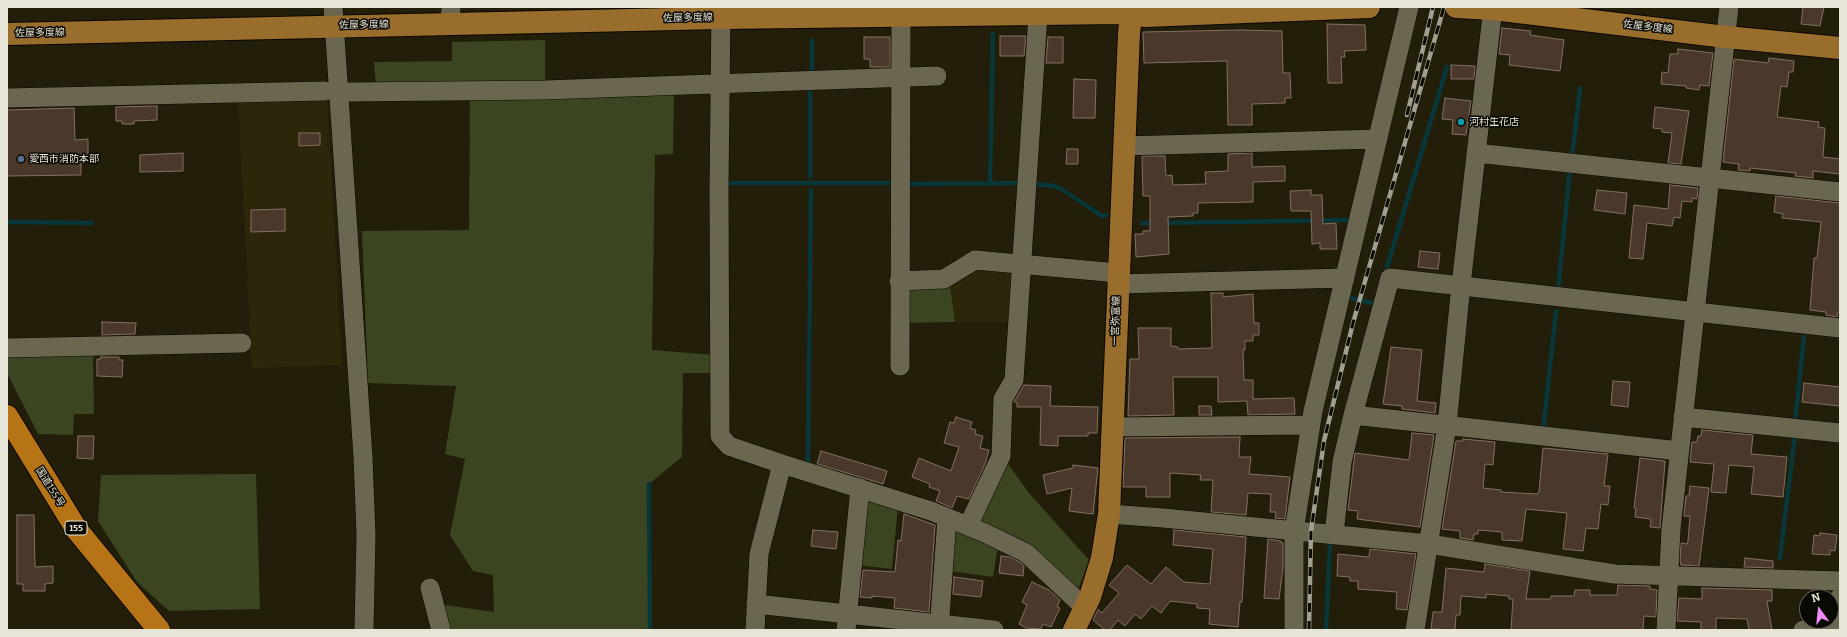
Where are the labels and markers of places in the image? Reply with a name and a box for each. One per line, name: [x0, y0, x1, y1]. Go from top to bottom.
place label: 河村生花店: [1469, 116, 1519, 128]
marker: 河村生花店: [1456, 117, 1466, 127]
place label: 愛西市消防本部: [29, 153, 99, 165]
marker: 愛西市消防本部: [16, 154, 26, 164]

